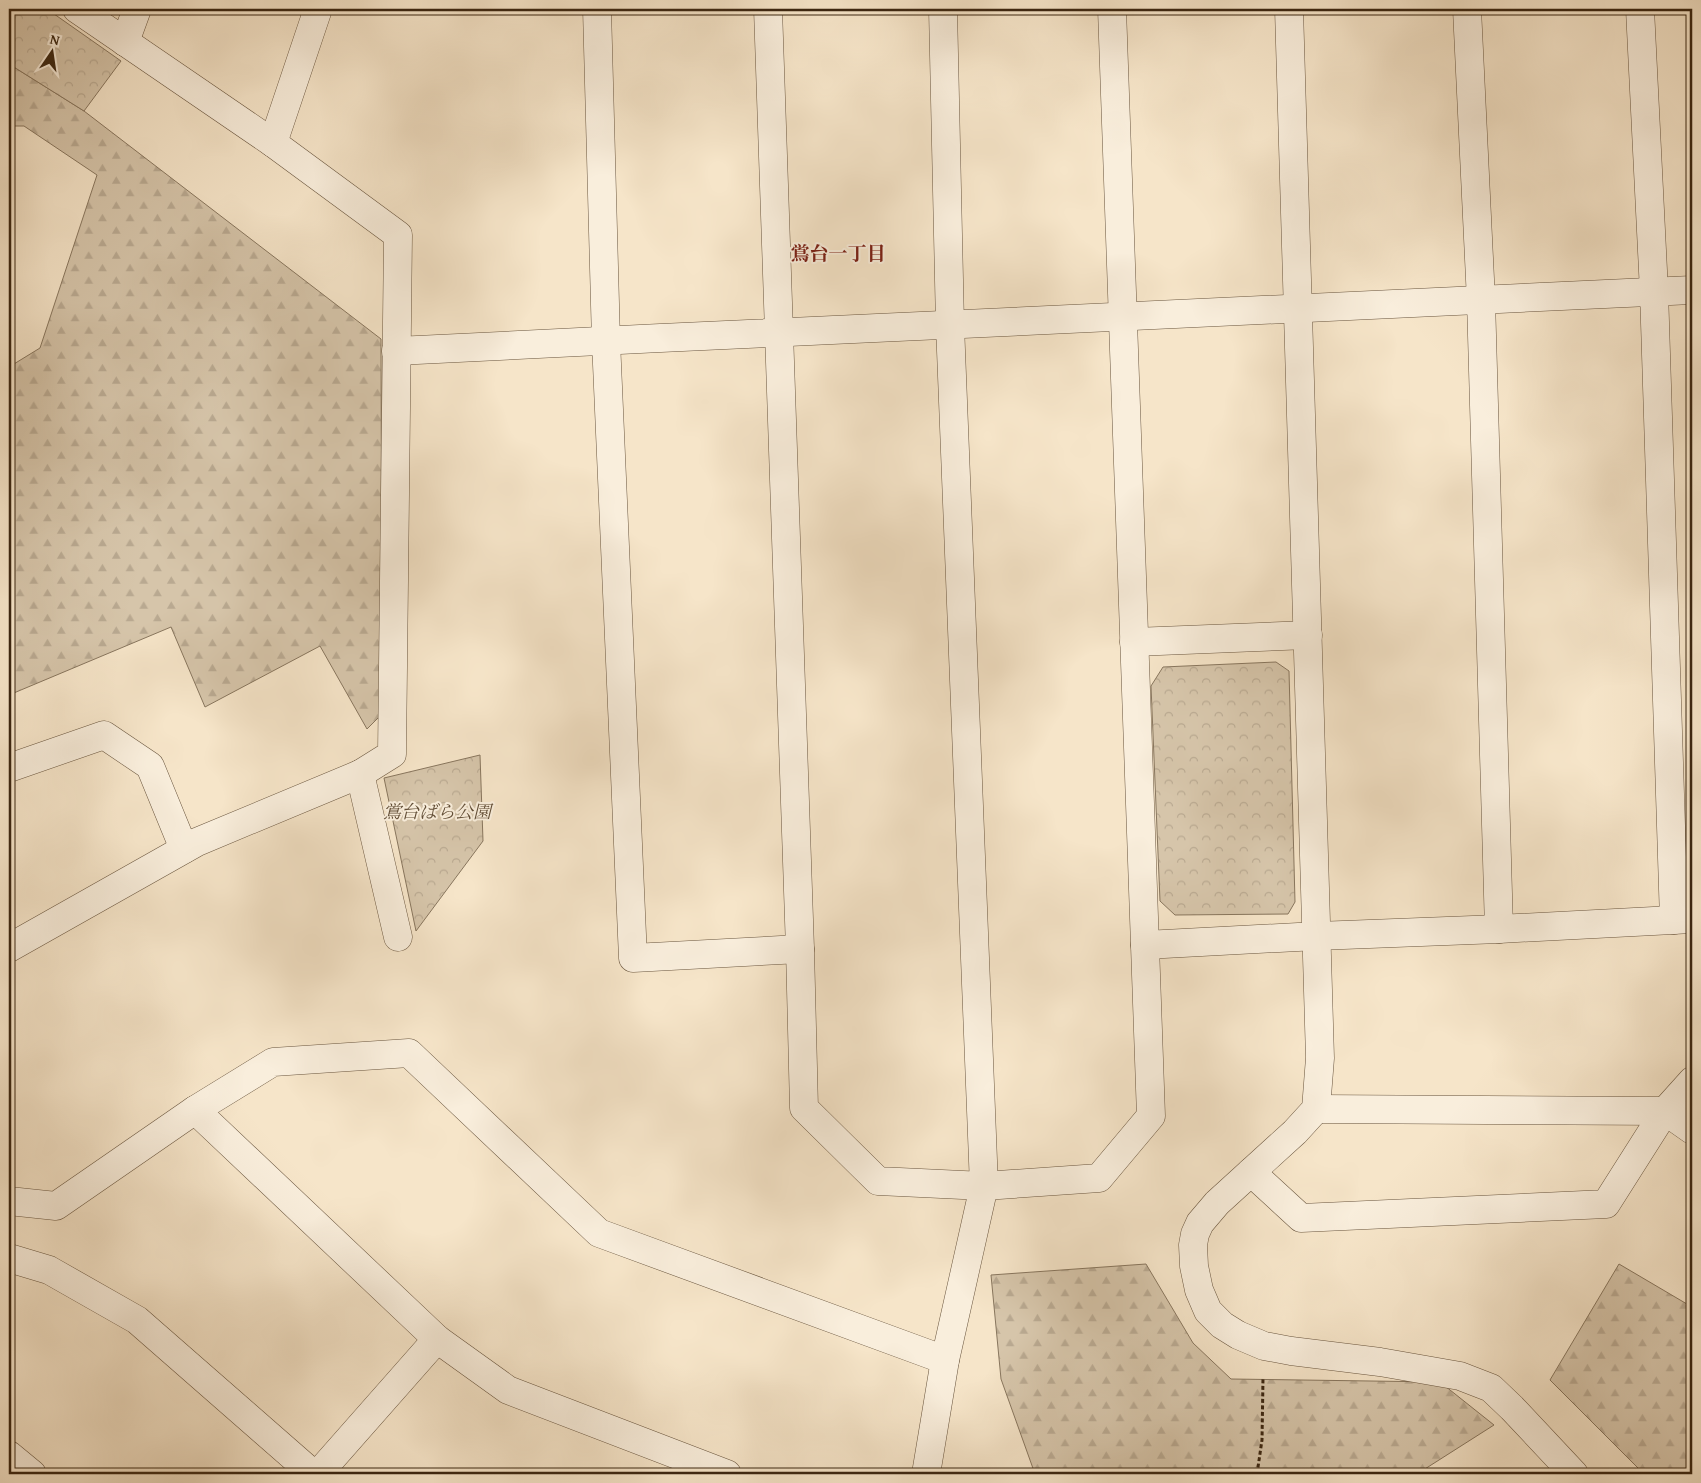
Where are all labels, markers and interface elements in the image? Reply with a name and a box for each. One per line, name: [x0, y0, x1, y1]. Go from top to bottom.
north arrow: [28, 28, 78, 78]
text: N: [48, 29, 62, 50]
district label: 鴬台一丁目: [790, 239, 886, 267]
park label: 鴬台ばら公園: [383, 798, 494, 825]

